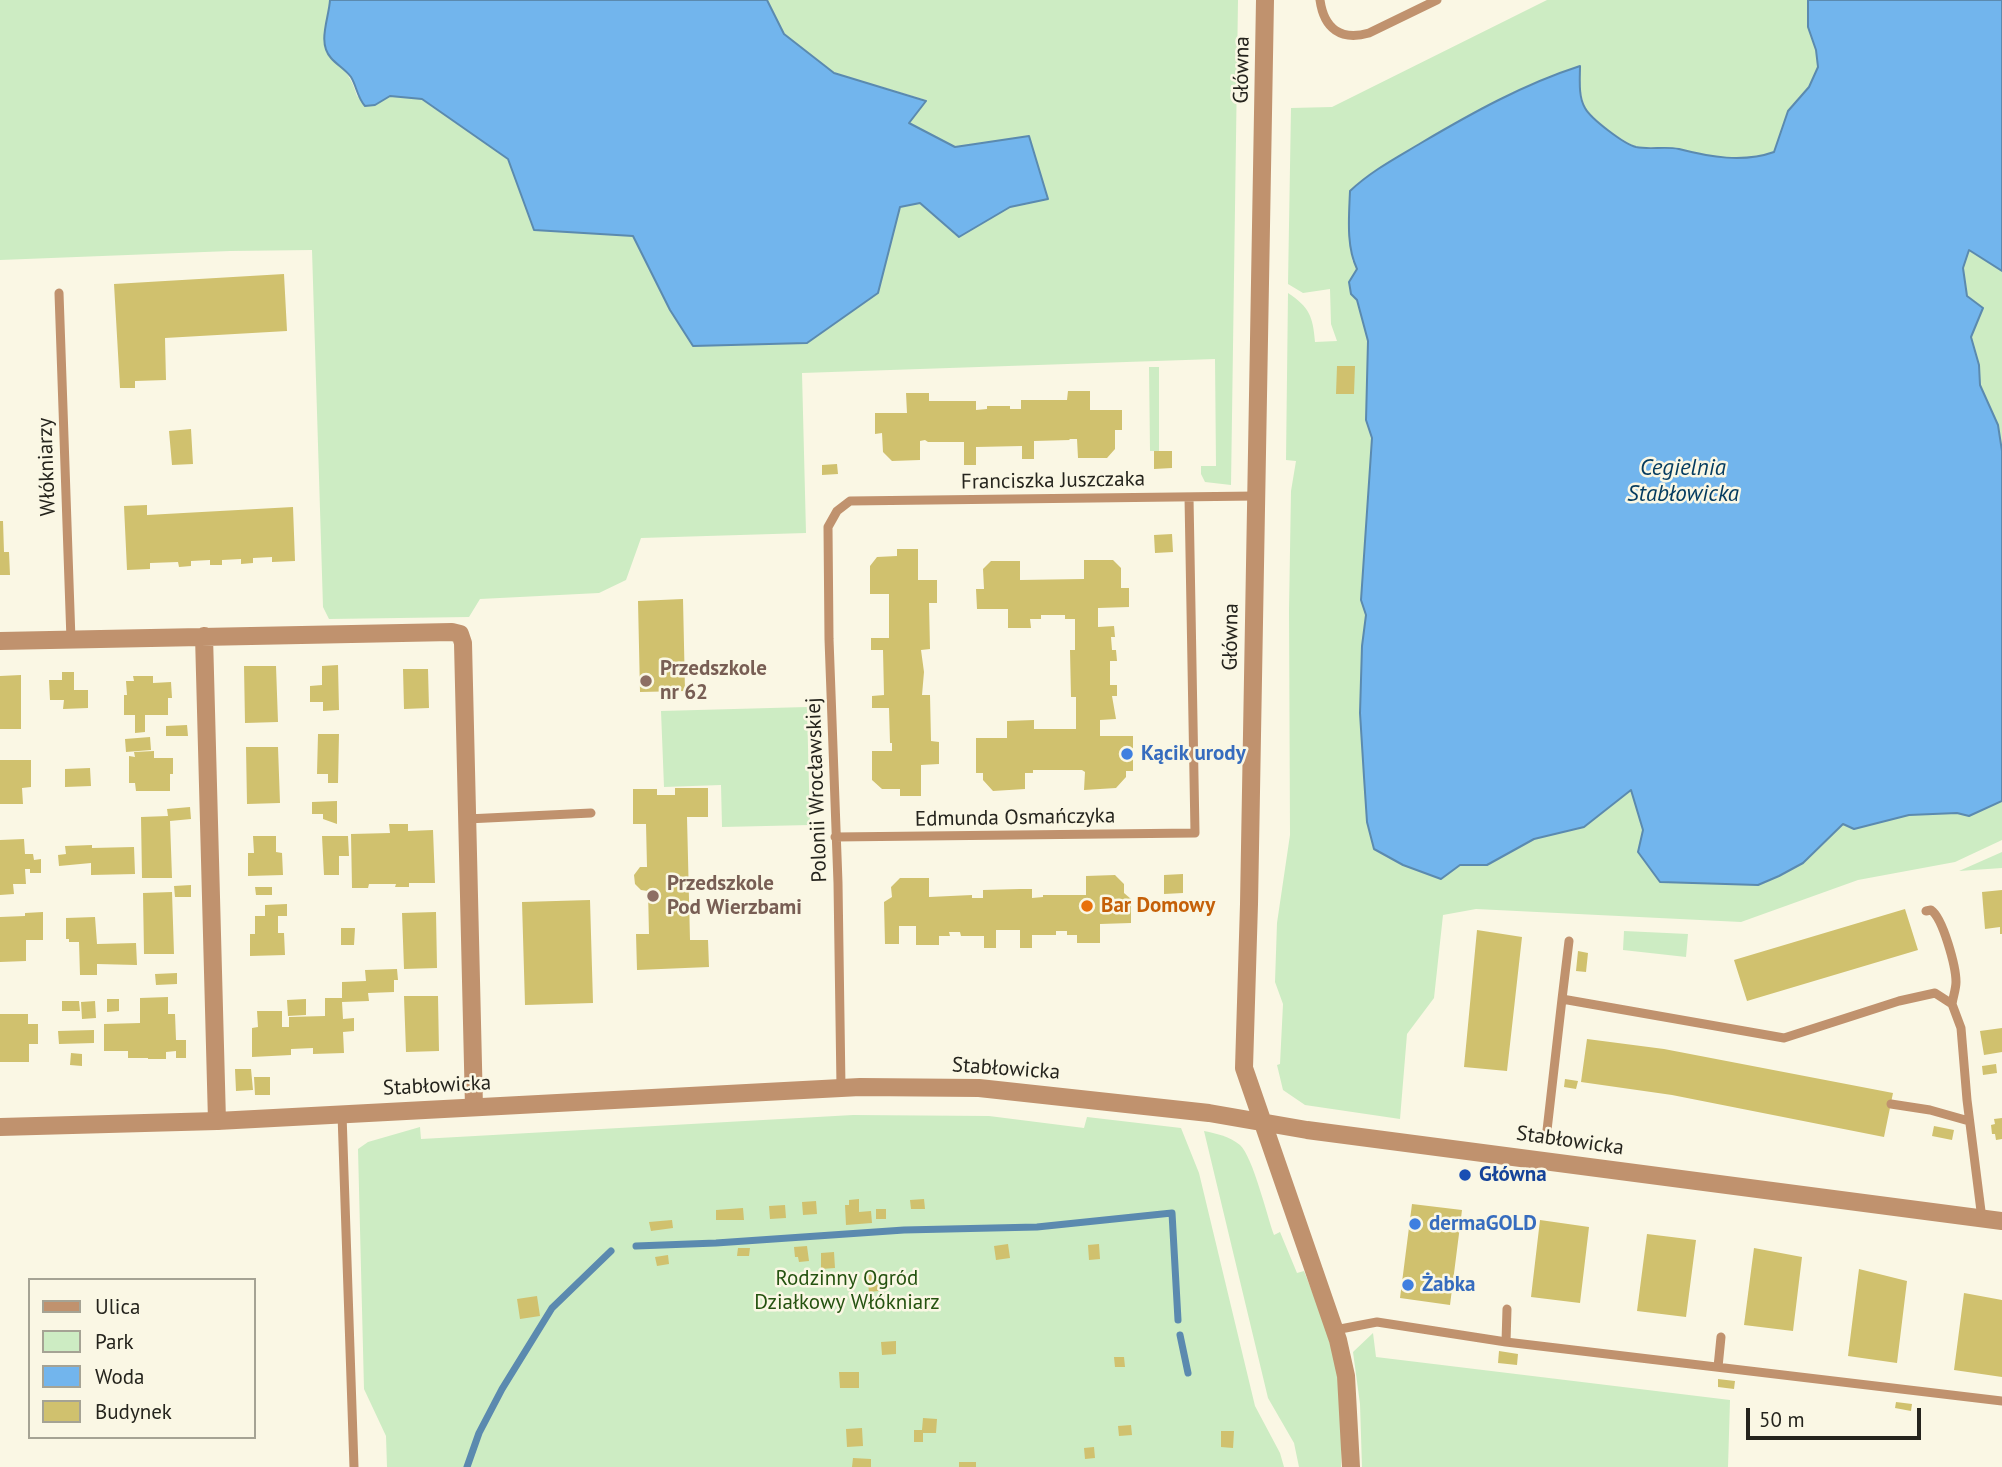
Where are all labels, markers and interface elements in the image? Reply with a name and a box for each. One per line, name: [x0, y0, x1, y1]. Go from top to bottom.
street label: Główna: [1229, 36, 1255, 104]
street label: Włókniarzy: [33, 417, 61, 517]
water label: Cegielnia Stabłowicka: [1627, 454, 1739, 508]
street label: Franciszka Juszczaka: [961, 467, 1145, 495]
street label: Główna: [1218, 603, 1244, 671]
place label: Przedszkole nr 62: [660, 656, 767, 706]
marker: Przedszkole nr 62: [638, 673, 654, 689]
street label: Polonii Wrocławskiej: [801, 697, 833, 883]
place label: Kącik urody: [1141, 741, 1246, 767]
marker: Kącik urody: [1119, 746, 1135, 762]
street label: Edmunda Osmańczyka: [915, 804, 1115, 832]
place label: Przedszkole Pod Wierzbami: [667, 871, 802, 921]
marker: Przedszkole Pod Wierzbami: [645, 888, 661, 904]
place label: Bar Domowy: [1101, 893, 1215, 919]
marker: Bar Domowy: [1079, 898, 1095, 914]
street label: Stabłowicka: [951, 1053, 1061, 1085]
street label: Stabłowicka: [382, 1071, 492, 1101]
street label: Stabłowicka: [1515, 1121, 1625, 1161]
place label: Główna: [1479, 1162, 1547, 1188]
marker: Główna: [1457, 1167, 1473, 1183]
place label: dermaGOLD: [1429, 1211, 1537, 1237]
marker: dermaGOLD: [1407, 1216, 1423, 1232]
park label: Rodzinny Ogród Działkowy Włókniarz: [754, 1266, 940, 1316]
place label: Żabka: [1422, 1272, 1475, 1298]
marker: Żabka: [1400, 1277, 1416, 1293]
legend: [28, 1278, 256, 1439]
text: Ulica: [95, 1293, 140, 1320]
text: Park: [95, 1328, 134, 1355]
text: Woda: [95, 1363, 144, 1390]
scale bar: [1750, 1394, 1925, 1438]
text: Budynek: [95, 1398, 172, 1425]
text: 50 m: [1759, 1406, 1805, 1433]

